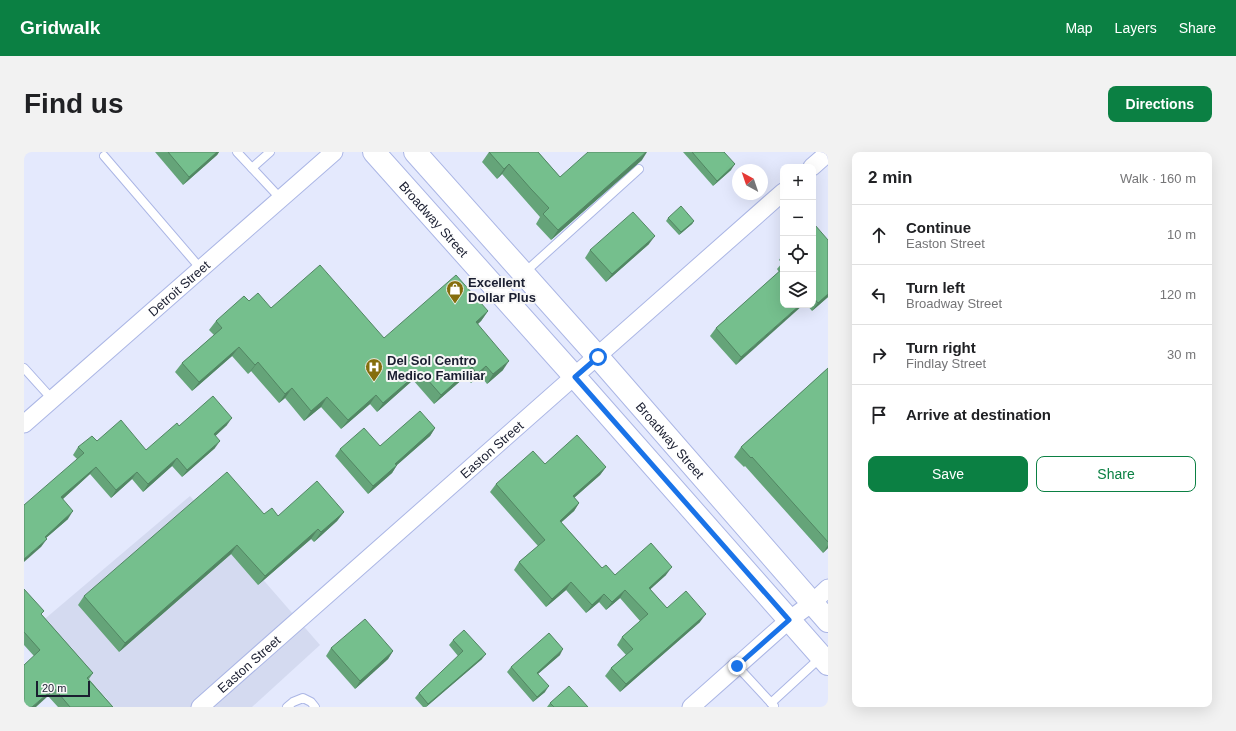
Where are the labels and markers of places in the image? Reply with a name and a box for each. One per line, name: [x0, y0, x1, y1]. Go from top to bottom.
place label: Excellent Dollar Plus: [468, 275, 536, 305]
shop icon: Excellent Dollar Plus: [445, 279, 465, 304]
place label: Del Sol Centro Medico Familiar: [387, 353, 485, 383]
hospital icon: Del Sol Centro Medico Familiar: [364, 357, 384, 382]

